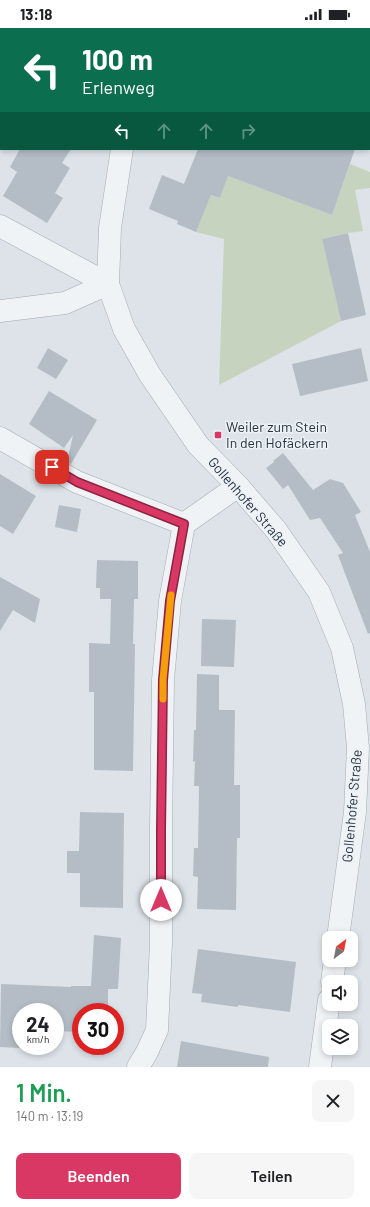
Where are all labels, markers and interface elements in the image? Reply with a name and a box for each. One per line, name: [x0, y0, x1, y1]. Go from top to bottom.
text: 13:18: [20, 5, 52, 23]
text: 100 m: [82, 42, 153, 76]
icon: left: [16, 44, 68, 96]
text: Erlenweg: [82, 76, 155, 98]
icon: left: [111, 120, 133, 142]
icon: ahead: [153, 120, 175, 142]
icon: ahead: [195, 120, 217, 142]
icon: right: [237, 120, 259, 142]
place label: Weiler zum Stein In den Hofäckern: [226, 418, 328, 451]
marker: Weiler zum Stein In den Hofäckern: [213, 430, 223, 440]
pin: [35, 450, 69, 484]
street label: Gollenhofer Straße: [205, 453, 292, 550]
icon: arrive: [41, 456, 63, 478]
street label: Gollenhofer Straße: [338, 749, 365, 863]
position arrow: [140, 879, 182, 921]
north arrow: [322, 931, 358, 967]
map controls: [322, 931, 358, 1055]
button: sound: [322, 975, 358, 1011]
speed limit sign: 30: [72, 1003, 124, 1055]
text: 24: [26, 1012, 50, 1036]
button: layers: [322, 1019, 358, 1055]
text: km/h: [27, 1033, 49, 1045]
text: 1 Min.: [16, 1078, 72, 1107]
button: close: [312, 1080, 354, 1122]
text: 140 m · 13:19: [16, 1108, 83, 1124]
button: Beenden: [16, 1153, 181, 1199]
button: Teilen: [189, 1153, 354, 1199]

